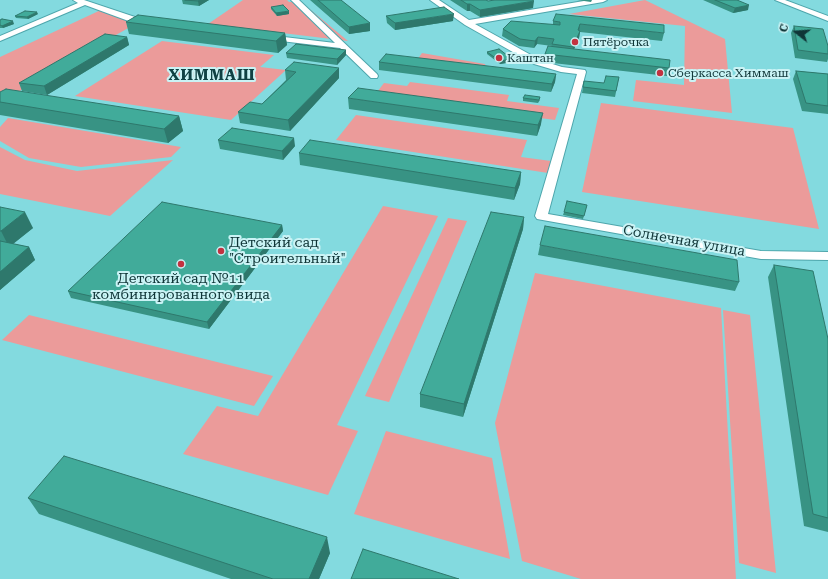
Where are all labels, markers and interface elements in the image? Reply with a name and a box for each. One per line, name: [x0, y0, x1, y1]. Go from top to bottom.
north arrow: [776, 12, 816, 52]
text: С: [777, 23, 791, 34]
place label: Пятёрочка: [583, 35, 649, 49]
marker: Пятёрочка: [570, 37, 580, 47]
place label: Каштан: [507, 51, 554, 65]
marker: Каштан: [494, 53, 504, 63]
place label: Сберкасса Химмаш: [668, 66, 789, 80]
district label: ХИММАШ: [168, 67, 256, 85]
marker: Сберкасса Химмаш: [655, 68, 665, 78]
street label: Солнечная улица: [622, 222, 746, 260]
place label: Детский сад "Строительный": [229, 235, 346, 268]
marker: Детский сад "Строительный": [216, 246, 226, 256]
marker: Детский сад №11 комбинированного вида: [176, 259, 186, 269]
place label: Детский сад №11 комбинированного вида: [92, 271, 270, 304]

